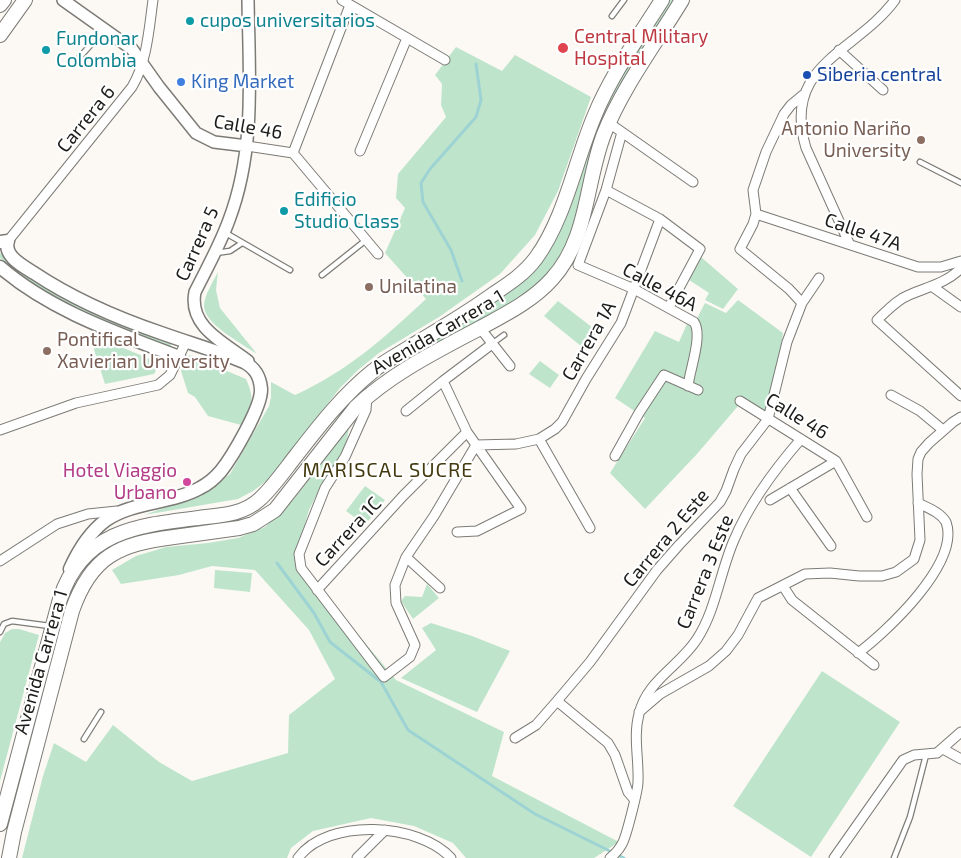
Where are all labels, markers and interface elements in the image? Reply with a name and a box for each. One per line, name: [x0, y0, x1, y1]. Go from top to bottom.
place label: cupos universitarios: [200, 10, 375, 32]
marker: cupos universitarios: [184, 15, 196, 27]
place label: Central Military Hospital: [574, 26, 708, 70]
place label: Fundonar Colombia: [56, 28, 139, 72]
marker: Central Military Hospital: [556, 41, 570, 55]
marker: Fundonar Colombia: [40, 44, 52, 56]
place label: Siberia central: [817, 64, 942, 86]
marker: Siberia central: [801, 69, 813, 81]
place label: King Market: [191, 71, 294, 93]
marker: King Market: [175, 76, 187, 88]
street label: Carrera 6: [52, 81, 120, 157]
street label: Calle 46: [212, 110, 284, 144]
place label: Antonio Nariño University: [781, 118, 911, 162]
marker: Antonio Nariño University: [915, 134, 927, 146]
place label: Edificio Studio Class: [294, 189, 399, 233]
street label: Carrera 5: [171, 203, 223, 285]
marker: Edificio Studio Class: [278, 205, 290, 217]
street label: Calle 47A: [822, 208, 904, 256]
street label: Calle 46A: [619, 258, 701, 316]
place label: Unilatina: [379, 276, 457, 298]
marker: Unilatina: [363, 281, 375, 293]
street label: Avenida Carrera 1: [368, 285, 508, 379]
street label: Carrera 1A: [557, 297, 621, 385]
place label: Pontifical Xavierian University: [57, 329, 230, 373]
marker: Pontifical Xavierian University: [41, 345, 53, 357]
street label: Calle 46: [761, 388, 833, 444]
district label: MARISCAL SUCRE: [301, 458, 475, 482]
place label: Hotel Viaggio Urbano: [63, 460, 177, 504]
marker: Hotel Viaggio Urbano: [181, 476, 193, 488]
street label: Carrera 2 Este: [618, 484, 714, 592]
street label: Carrera 1C: [310, 492, 386, 572]
street label: Carrera 3 Este: [672, 512, 738, 632]
street label: Avenida Carrera 1: [9, 587, 73, 737]

